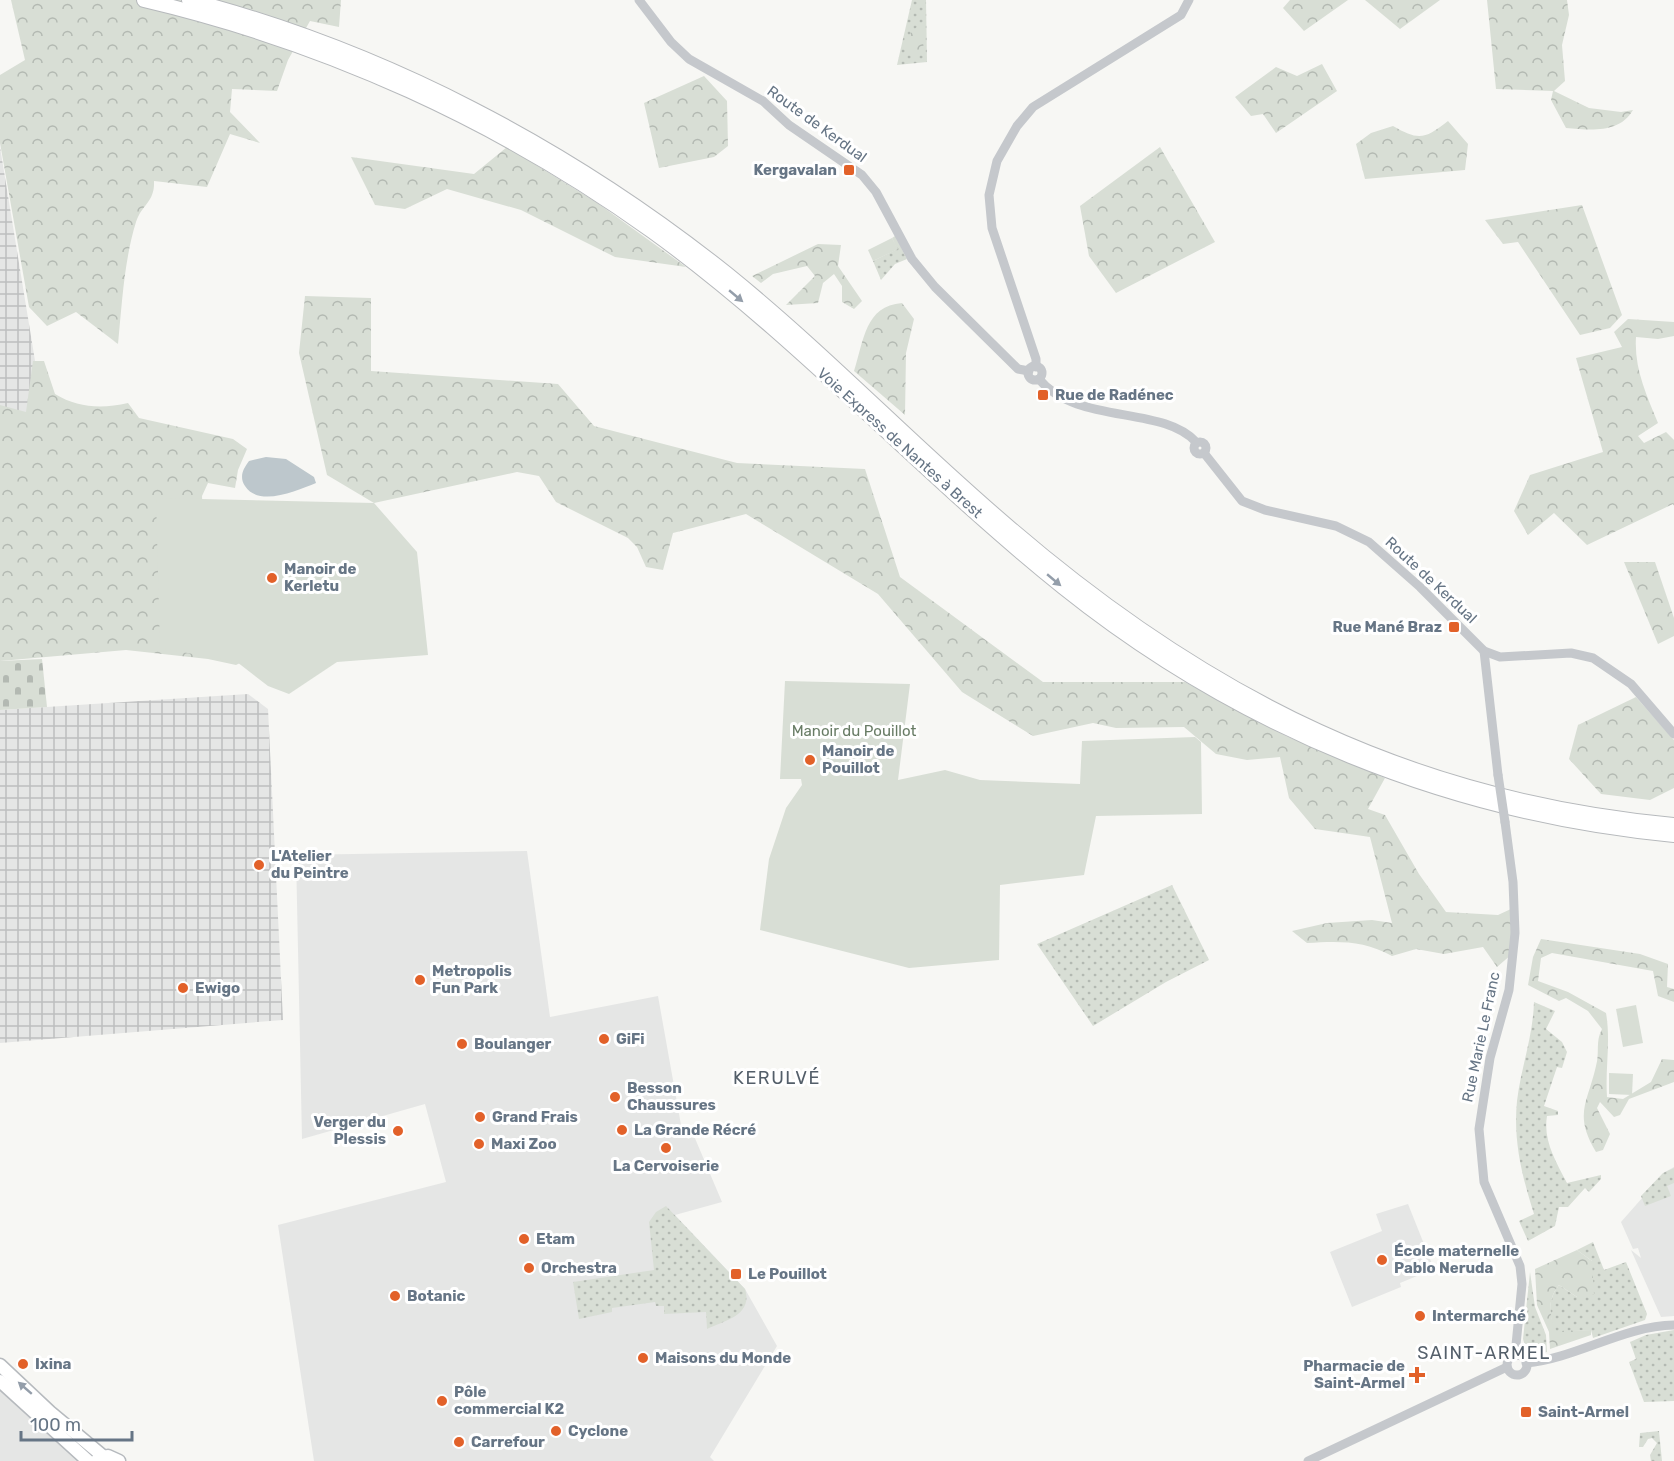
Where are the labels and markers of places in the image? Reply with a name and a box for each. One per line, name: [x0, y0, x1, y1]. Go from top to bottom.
place label: Kergavalan: [753, 161, 837, 179]
marker: Kergavalan: [842, 163, 856, 177]
place label: Rue de Radénec: [1055, 386, 1174, 404]
marker: Rue de Radénec: [1036, 388, 1050, 402]
place label: Manoir de Kerletu: [284, 560, 357, 595]
marker: Manoir de Kerletu: [265, 571, 279, 585]
place label: Rue Mané Braz: [1333, 618, 1442, 636]
marker: Rue Mané Braz: [1447, 620, 1461, 634]
place label: Manoir de Pouillot: [822, 742, 895, 777]
marker: Manoir de Pouillot: [803, 753, 817, 767]
place label: L'Atelier du Peintre: [271, 847, 349, 882]
marker: L'Atelier du Peintre: [252, 858, 266, 872]
place label: Metropolis Fun Park: [432, 962, 512, 997]
marker: Metropolis Fun Park: [413, 973, 427, 987]
place label: Ewigo: [195, 979, 240, 997]
marker: Ewigo: [176, 981, 190, 995]
place label: GiFi: [616, 1030, 645, 1048]
marker: GiFi: [597, 1032, 611, 1046]
place label: Boulanger: [474, 1035, 552, 1053]
marker: Boulanger: [455, 1037, 469, 1051]
place label: Besson Chaussures: [627, 1079, 716, 1114]
marker: Besson Chaussures: [608, 1090, 622, 1104]
place label: Grand Frais: [492, 1108, 578, 1126]
marker: Grand Frais: [473, 1110, 487, 1124]
place label: Verger du Plessis: [314, 1113, 386, 1148]
place label: La Grande Récré: [634, 1121, 756, 1139]
marker: La Grande Récré: [615, 1123, 629, 1137]
marker: Verger du Plessis: [391, 1124, 405, 1138]
place label: Maxi Zoo: [491, 1135, 557, 1153]
marker: Maxi Zoo: [472, 1137, 486, 1151]
marker: La Cervoiserie: [659, 1141, 673, 1155]
place label: La Cervoiserie: [613, 1157, 719, 1175]
place label: Etam: [536, 1230, 575, 1248]
marker: Etam: [517, 1232, 531, 1246]
place label: École maternelle Pablo Neruda: [1394, 1242, 1519, 1277]
marker: École maternelle Pablo Neruda: [1375, 1253, 1389, 1267]
place label: Orchestra: [541, 1259, 617, 1277]
marker: Orchestra: [522, 1261, 536, 1275]
place label: Le Pouillot: [748, 1265, 827, 1283]
marker: Le Pouillot: [729, 1267, 743, 1281]
place label: Botanic: [407, 1287, 465, 1305]
marker: Botanic: [388, 1289, 402, 1303]
place label: Intermarché: [1432, 1307, 1526, 1325]
marker: Intermarché: [1413, 1309, 1427, 1323]
place label: Maisons du Monde: [655, 1349, 791, 1367]
marker: Maisons du Monde: [636, 1351, 650, 1365]
place label: Ixina: [35, 1355, 72, 1373]
marker: Ixina: [16, 1357, 30, 1371]
place label: Pharmacie de Saint-Armel: [1303, 1357, 1405, 1392]
marker: Pharmacie de Saint-Armel: [1410, 1368, 1424, 1382]
place label: Pôle commercial K2: [454, 1383, 565, 1418]
marker: Pôle commercial K2: [435, 1394, 449, 1408]
place label: Saint-Armel: [1538, 1403, 1629, 1421]
marker: Saint-Armel: [1519, 1405, 1533, 1419]
place label: Cyclone: [568, 1422, 628, 1440]
marker: Cyclone: [549, 1424, 563, 1438]
place label: Carrefour: [471, 1433, 545, 1451]
marker: Carrefour: [452, 1435, 466, 1449]

